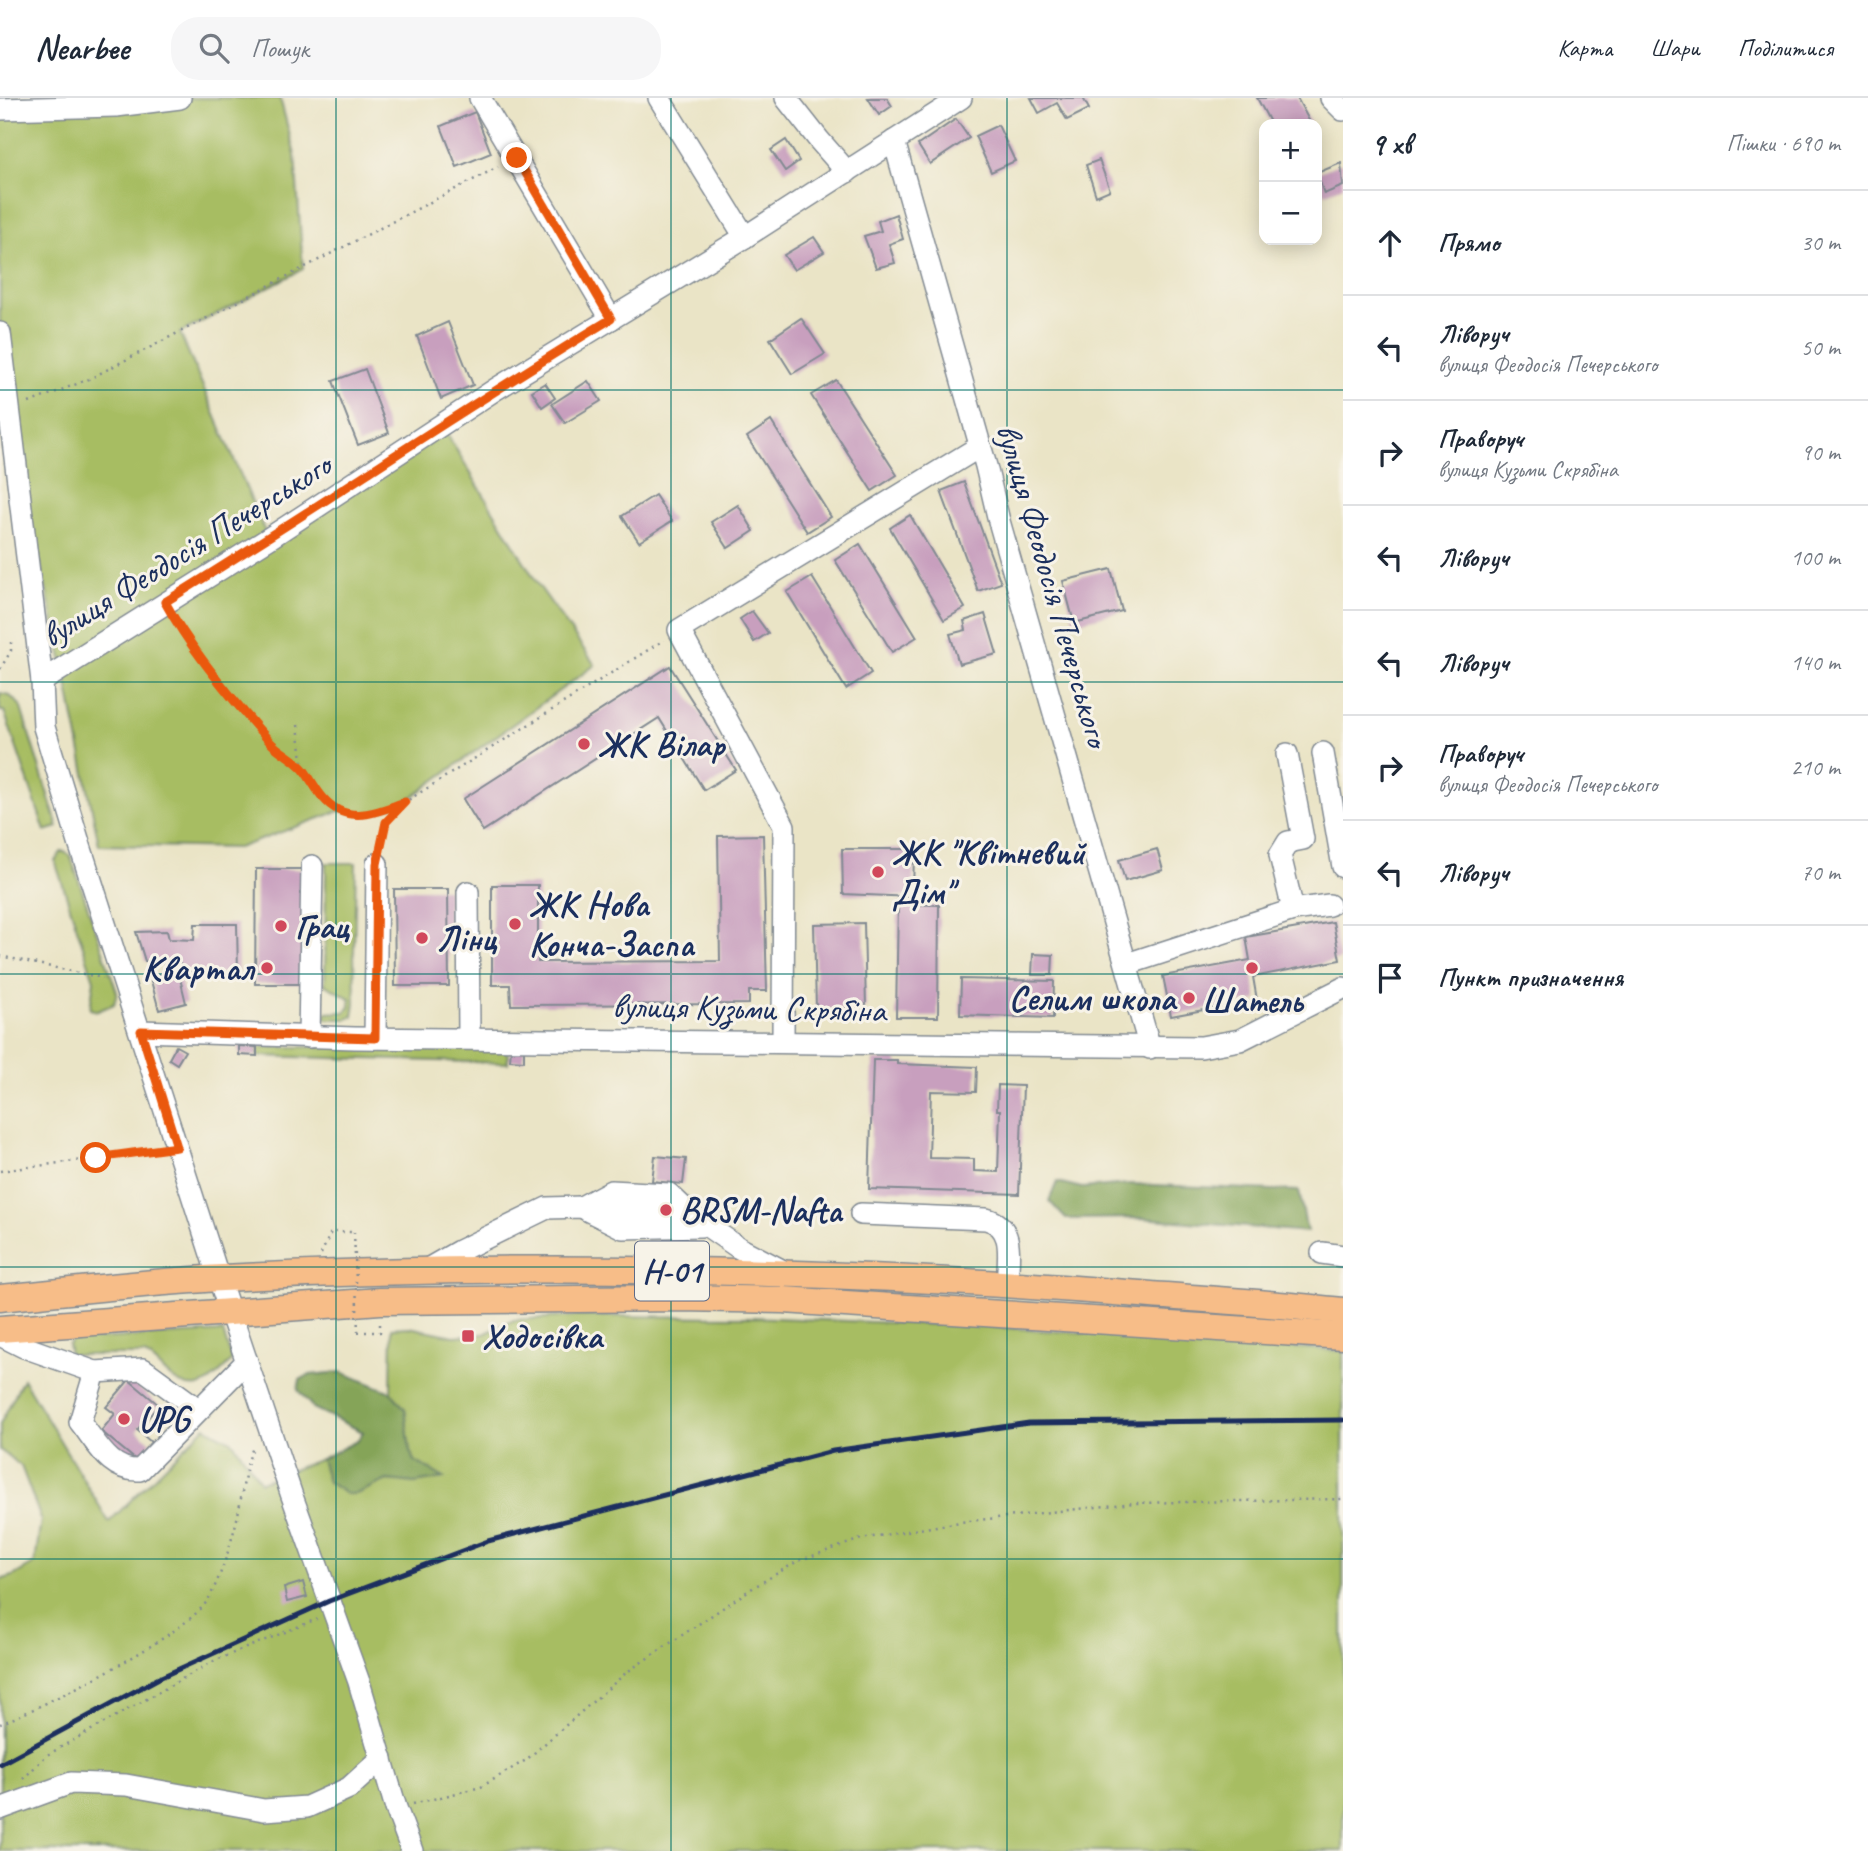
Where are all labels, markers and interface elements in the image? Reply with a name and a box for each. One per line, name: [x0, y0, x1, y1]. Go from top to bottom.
search box: [171, 17, 661, 80]
text: Nearbee: [35, 27, 129, 69]
icon: search: [195, 29, 233, 67]
text: Пошук: [251, 32, 309, 65]
text: Карта: [1557, 33, 1612, 63]
text: Шари: [1650, 33, 1700, 63]
text: Поділитися: [1738, 33, 1833, 63]
map controls: [1259, 119, 1322, 245]
button: +: [1259, 119, 1322, 182]
text: 9 хв: [1371, 125, 1412, 163]
text: Пішки · 690 m: [1726, 129, 1840, 158]
route end: [501, 142, 532, 173]
button: −: [1259, 182, 1322, 245]
icon: ahead: [1371, 224, 1409, 262]
text: Прямо: [1438, 226, 1500, 259]
text: 30 m: [1801, 228, 1840, 257]
text: Ліворуч: [1438, 317, 1509, 350]
icon: left: [1371, 329, 1409, 367]
text: 50 m: [1801, 333, 1840, 362]
text: вулиця Феодосія Печерського: [1438, 350, 1657, 379]
street label: вулиця Феодосія Печерського: [985, 418, 1122, 755]
text: Праворуч: [1438, 422, 1523, 455]
icon: right: [1371, 434, 1409, 472]
text: 90 m: [1801, 438, 1840, 467]
street label: вулиця Феодосія Печерського: [33, 441, 343, 657]
text: вулиця Кузьми Скрябіна: [1438, 455, 1618, 484]
icon: left: [1371, 539, 1409, 577]
text: Ліворуч: [1438, 541, 1509, 574]
text: 100 m: [1791, 543, 1840, 572]
icon: left: [1371, 644, 1409, 682]
text: Ліворуч: [1438, 646, 1509, 679]
text: 140 m: [1791, 648, 1840, 677]
place label: ЖК Вілар: [598, 722, 727, 767]
marker: ЖК Вілар: [576, 736, 592, 752]
text: Праворуч: [1438, 737, 1523, 770]
icon: right: [1371, 749, 1409, 787]
text: 210 m: [1791, 753, 1840, 782]
text: вулиця Феодосія Печерського: [1438, 770, 1657, 799]
place label: ЖК "Квітневий Дім": [892, 830, 1087, 915]
icon: left: [1371, 854, 1409, 892]
text: Ліворуч: [1438, 856, 1509, 889]
text: 70 m: [1801, 858, 1840, 887]
marker: ЖК "Квітневий Дім": [870, 864, 886, 880]
place label: ЖК Нова Конча-Заспа: [529, 882, 696, 967]
place label: Грац: [295, 904, 351, 949]
place label: Лінц: [436, 916, 498, 961]
marker: ЖК Нова Конча-Заспа: [507, 916, 523, 932]
marker: Грац: [273, 918, 289, 934]
marker: Лінц: [414, 930, 430, 946]
place label: Квартал: [143, 946, 256, 991]
icon: arrive: [1371, 959, 1409, 997]
marker: Квартал: [259, 960, 275, 976]
marker: Шатель: [1244, 960, 1260, 976]
text: Пункт призначення: [1438, 961, 1623, 994]
place label: Селим школа: [1009, 976, 1178, 1021]
place label: Шатель: [1202, 978, 1304, 1023]
street label: вулиця Кузьми Скрябіна: [612, 983, 889, 1033]
marker: Селим школа: [1181, 990, 1197, 1006]
route start: [80, 1142, 111, 1173]
place label: BRSM-Nafta: [680, 1188, 844, 1233]
marker: BRSM-Nafta: [658, 1202, 674, 1218]
road number: Н-01: [635, 1242, 709, 1301]
place label: Ходосівка: [482, 1314, 605, 1359]
marker: Ходосівка: [460, 1328, 476, 1344]
place label: UPG: [138, 1397, 193, 1442]
marker: UPG: [116, 1411, 132, 1427]

